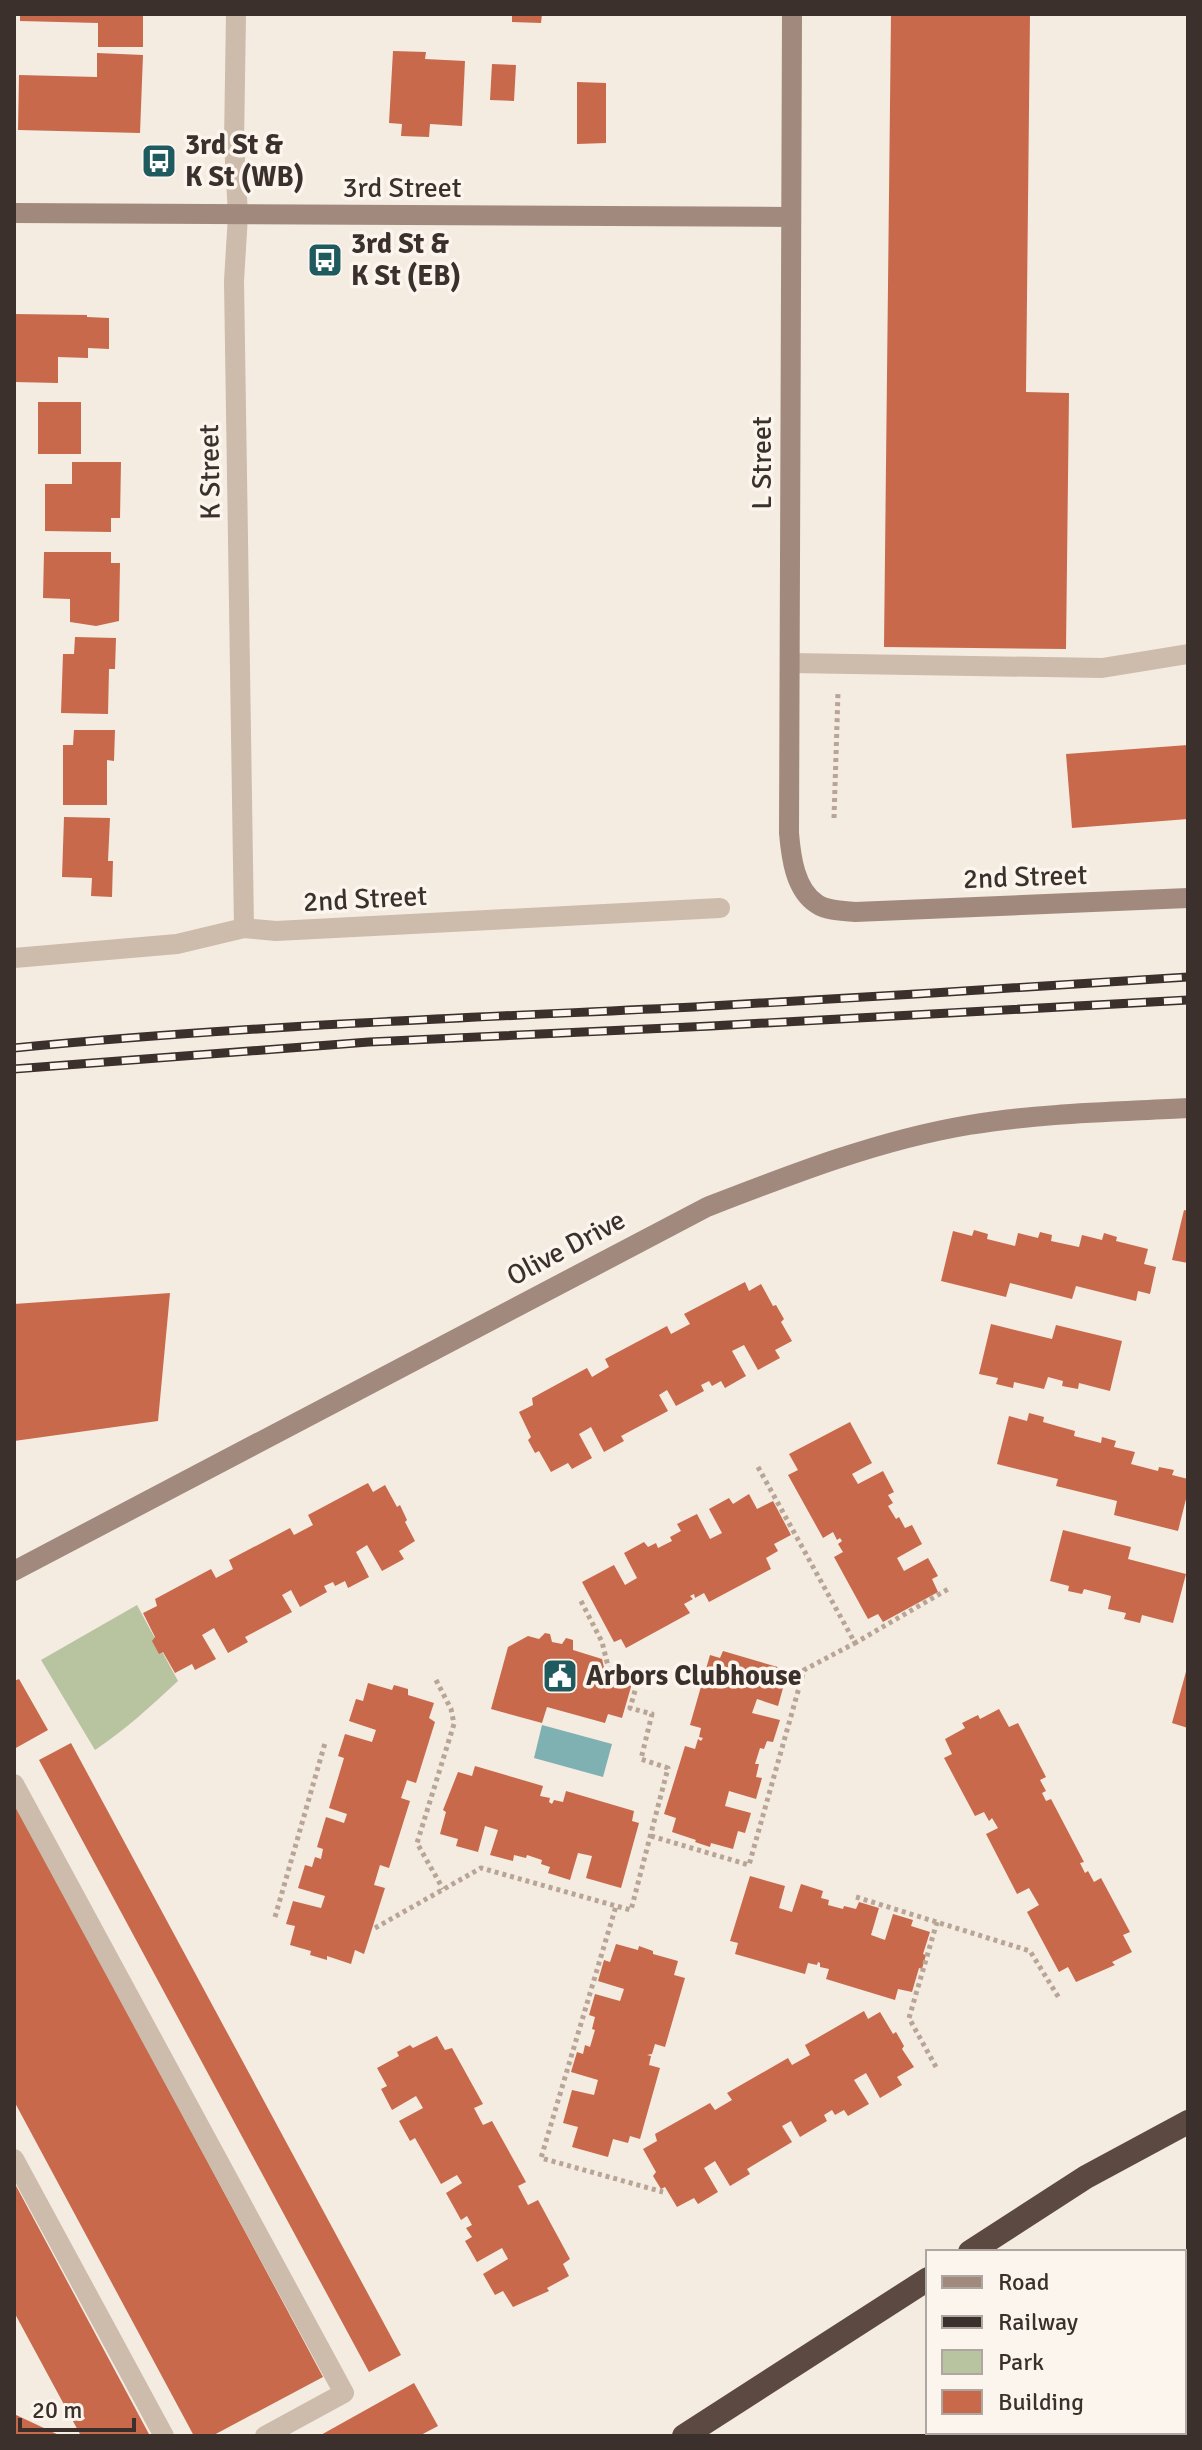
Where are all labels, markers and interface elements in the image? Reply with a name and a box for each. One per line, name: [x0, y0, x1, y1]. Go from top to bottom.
place label: 3rd St & K St (WB): [185, 128, 304, 194]
bus stop icon: 3rd St & K St (WB): [140, 142, 178, 180]
street label: 3rd Street: [342, 171, 462, 205]
place label: 3rd St & K St (EB): [351, 227, 461, 293]
bus stop icon: 3rd St & K St (EB): [306, 241, 344, 279]
street label: L Street: [745, 416, 779, 510]
street label: K Street: [192, 424, 228, 520]
street label: 2nd Street: [962, 858, 1088, 896]
street label: 2nd Street: [302, 879, 428, 919]
street label: Olive Drive: [501, 1203, 631, 1293]
public building icon: Arbors Clubhouse: [541, 1657, 579, 1695]
place label: Arbors Clubhouse: [586, 1659, 802, 1693]
legend: [926, 2250, 1186, 2434]
text: Road: [998, 2267, 1049, 2297]
text: Railway: [998, 2307, 1078, 2337]
text: Park: [998, 2347, 1044, 2377]
scale bar: [20, 2382, 134, 2432]
text: Building: [998, 2387, 1084, 2417]
text: 20 m: [32, 2395, 82, 2425]

